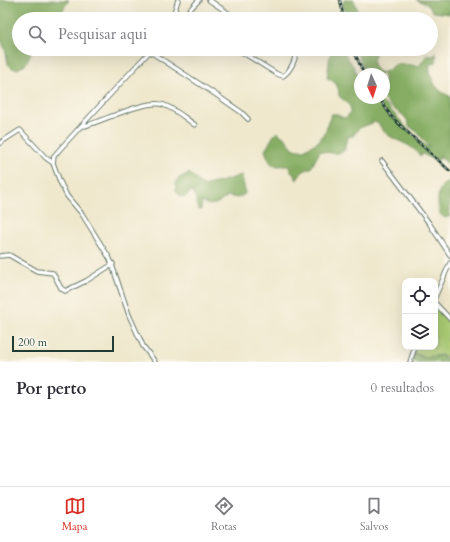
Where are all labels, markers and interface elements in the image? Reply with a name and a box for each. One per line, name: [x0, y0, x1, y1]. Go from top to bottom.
search box: [12, 12, 438, 56]
icon: search: [26, 23, 48, 45]
text: Pesquisar aqui: [58, 24, 147, 44]
north arrow: [354, 68, 390, 104]
map controls: [402, 278, 438, 350]
button: locate: [402, 278, 438, 314]
button: layers: [402, 314, 438, 350]
scale bar: [12, 334, 114, 353]
text: 200 m: [18, 335, 47, 350]
text: Por perto: [16, 377, 86, 400]
text: 0 resultados: [370, 379, 434, 397]
tab: Mapa: [62, 495, 87, 534]
tab: Rotas: [211, 495, 236, 534]
tab: Salvos: [360, 495, 388, 534]

